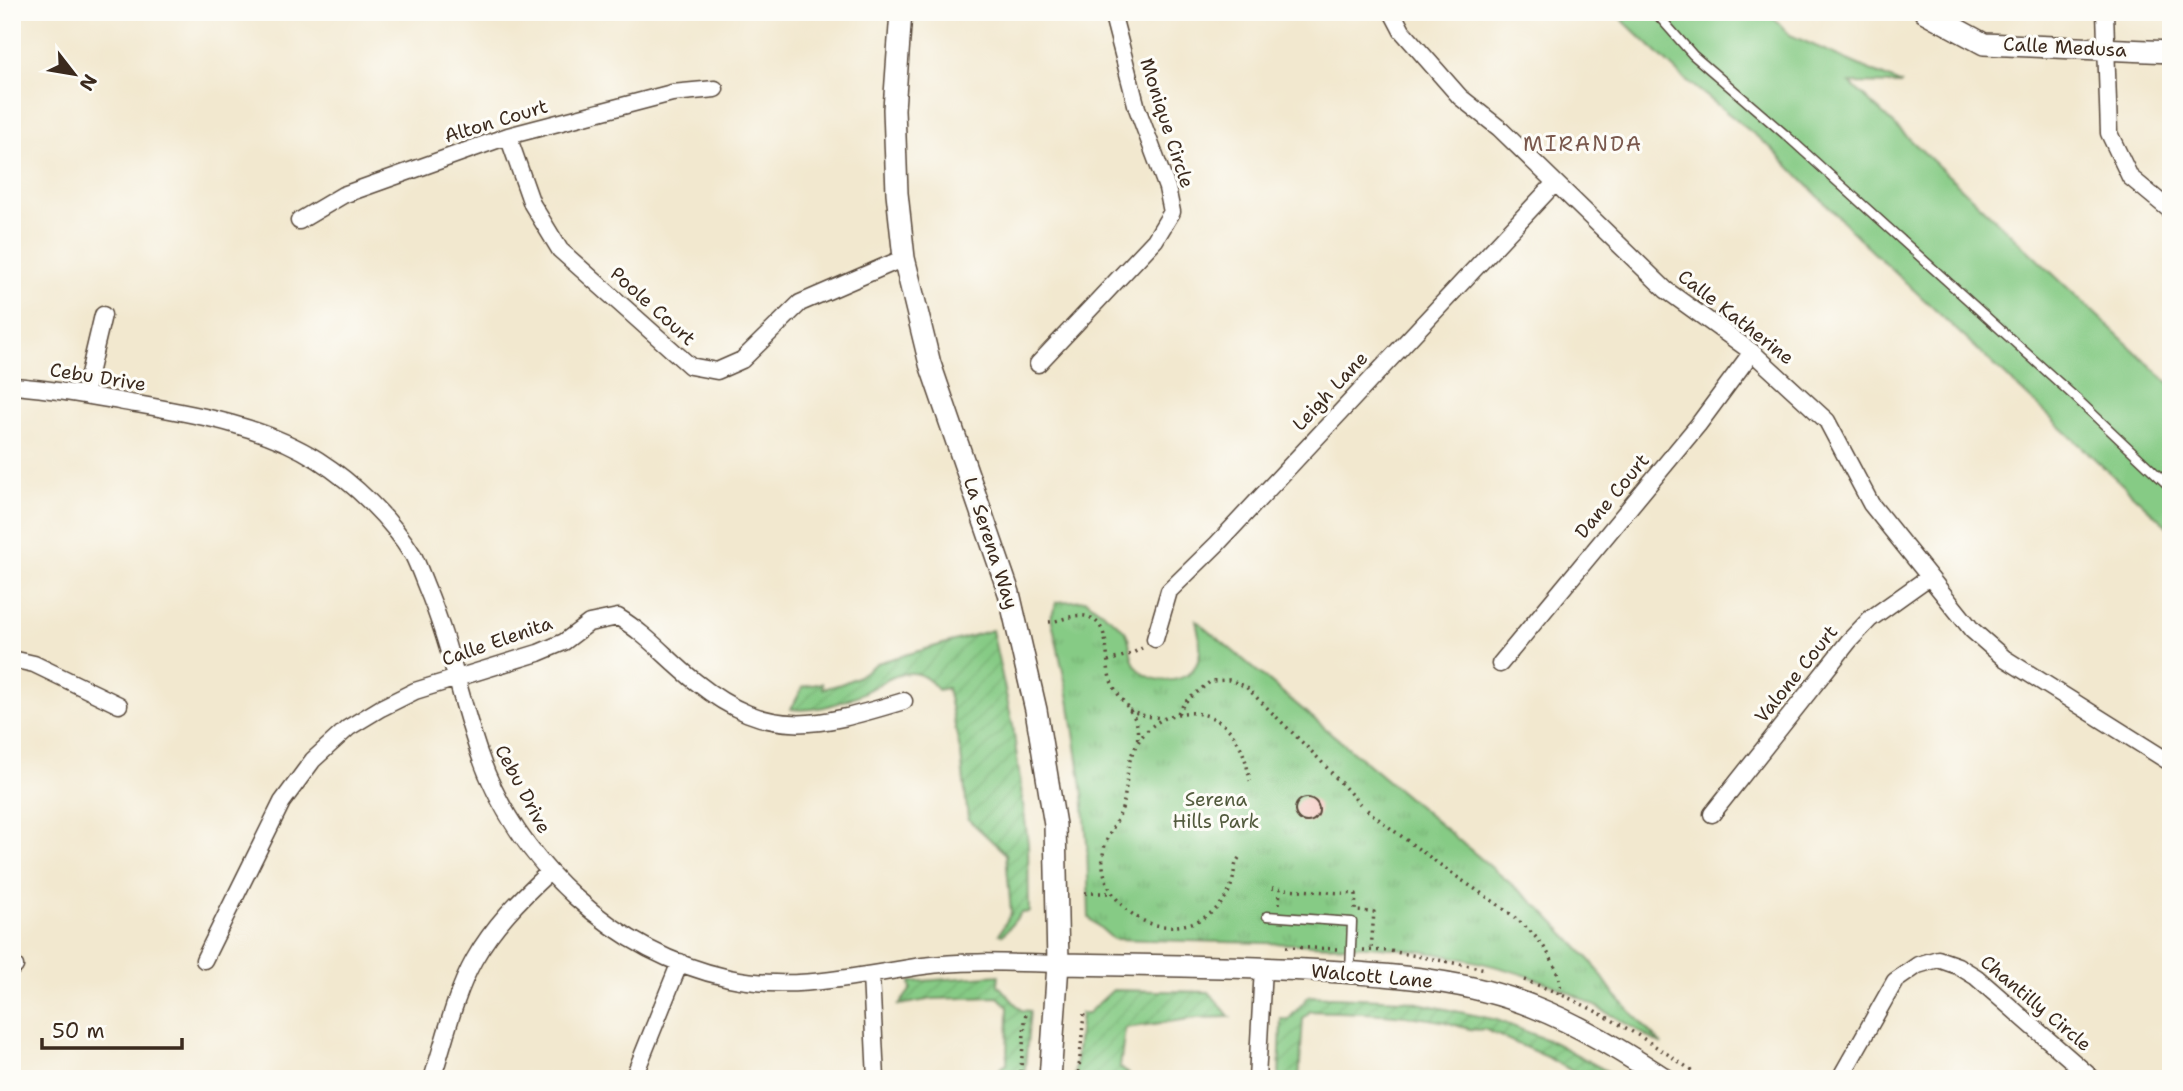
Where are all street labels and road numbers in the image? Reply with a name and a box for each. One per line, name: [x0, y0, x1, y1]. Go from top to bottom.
street label: Calle Medusa: [2003, 31, 2128, 63]
street label: Monique Circle: [1134, 55, 1200, 191]
street label: Alton Court: [441, 93, 551, 149]
street label: Poole Court: [605, 261, 701, 351]
street label: Calle Katherine: [1673, 264, 1799, 370]
street label: Leigh Lane: [1287, 346, 1373, 436]
street label: Cebu Drive: [48, 357, 148, 397]
street label: Dane Court: [1569, 449, 1655, 543]
street label: La Serena Way: [958, 474, 1024, 612]
street label: Calle Elenita: [438, 610, 556, 672]
street label: Valone Court: [1749, 620, 1843, 728]
street label: Cebu Drive: [489, 740, 557, 838]
street label: Chantilly Circle: [1975, 949, 2097, 1057]
street label: Walcott Lane: [1310, 958, 1434, 994]

